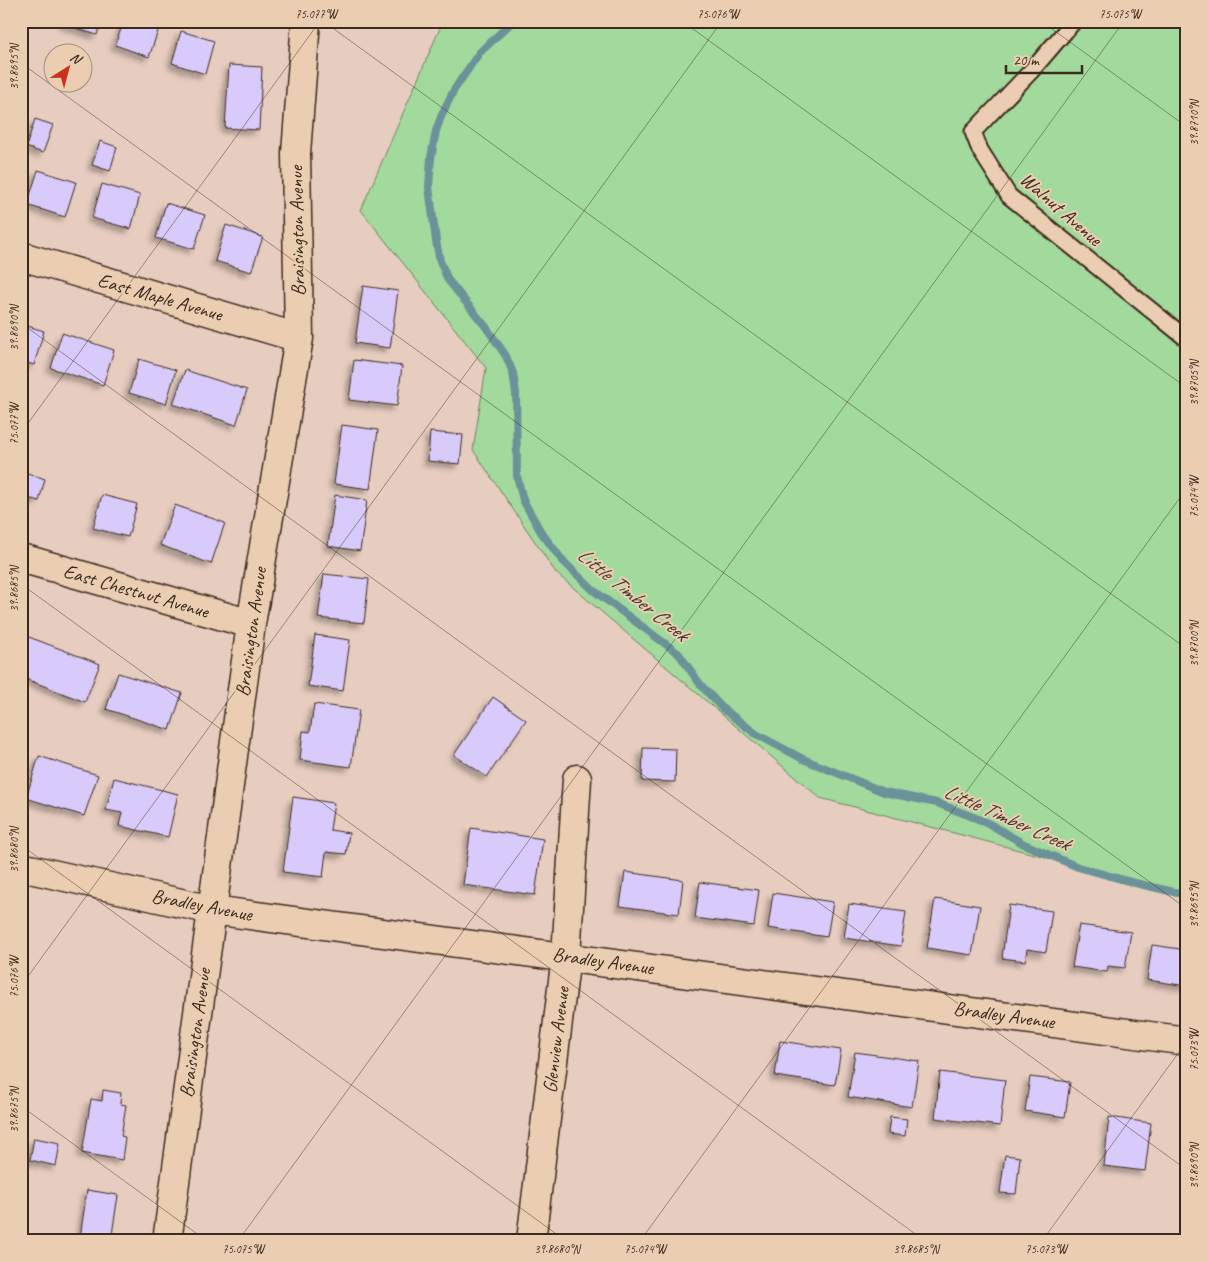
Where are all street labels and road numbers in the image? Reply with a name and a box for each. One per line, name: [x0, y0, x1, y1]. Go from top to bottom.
street label: Braisington Avenue: [283, 164, 311, 296]
street label: Walnut Avenue: [1015, 167, 1108, 252]
street label: East Maple Avenue: [95, 267, 227, 327]
street label: East Chestnut Avenue: [60, 558, 213, 624]
street label: Braisington Avenue: [230, 564, 273, 698]
street label: Bradley Avenue: [150, 883, 256, 927]
street label: Bradley Avenue: [551, 942, 657, 981]
street label: Braisington Avenue: [174, 965, 217, 1099]
street label: Glenview Avenue: [537, 984, 575, 1095]
street label: Bradley Avenue: [952, 996, 1058, 1035]

